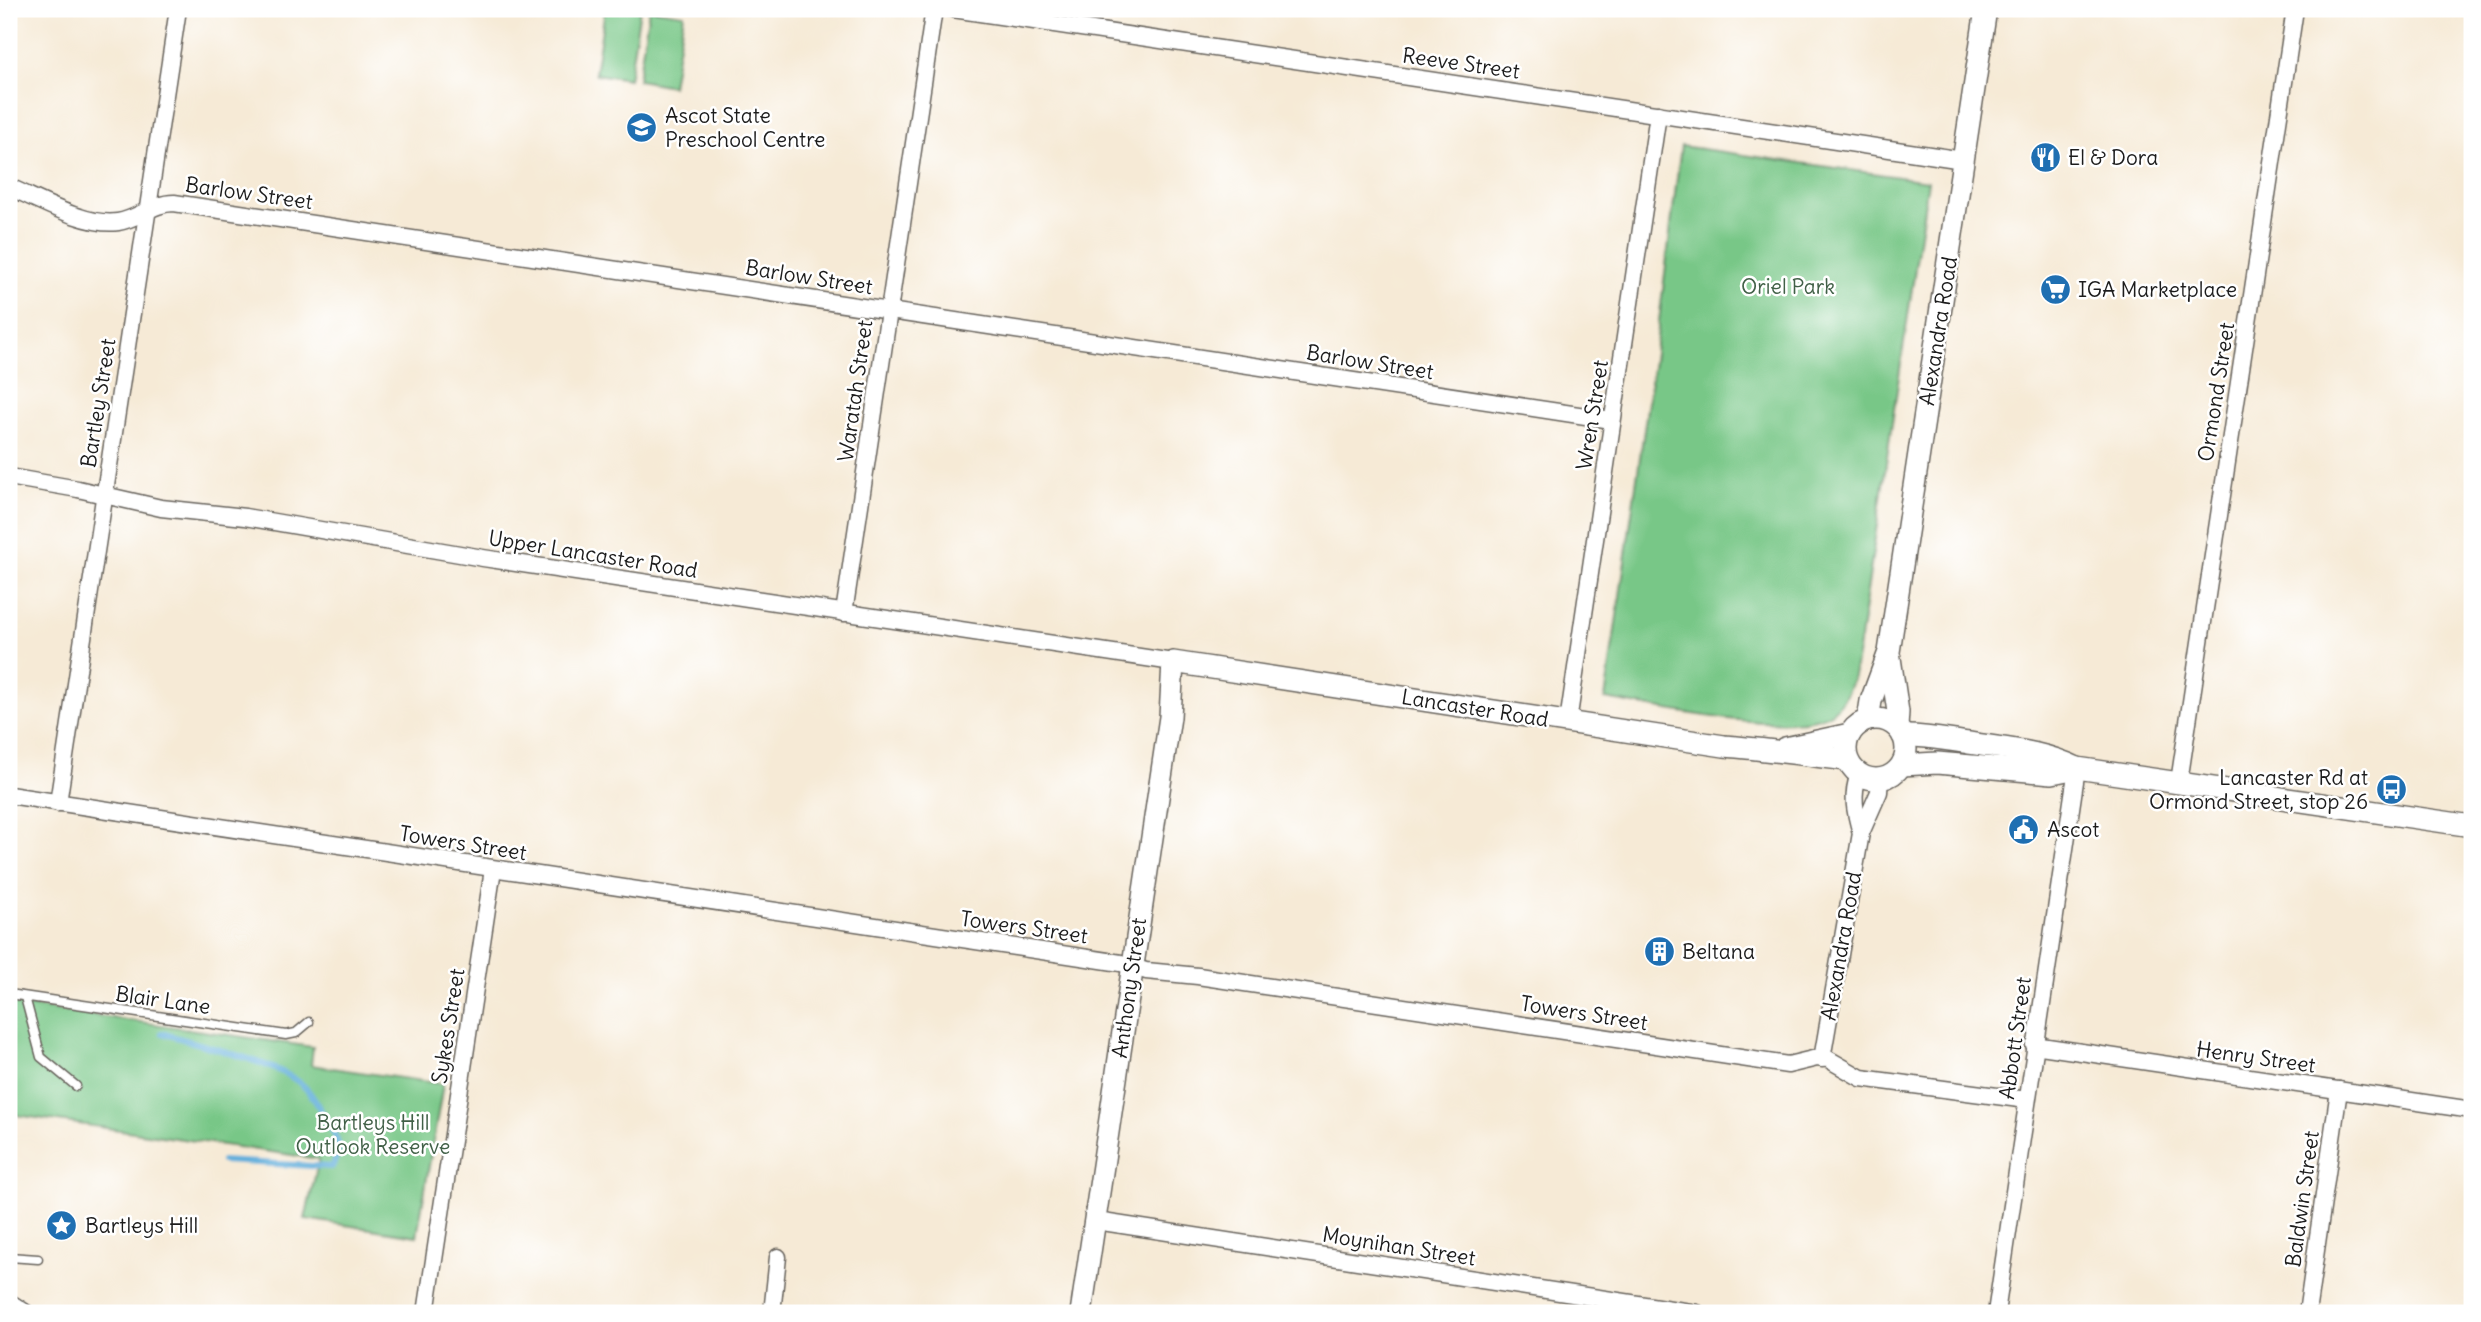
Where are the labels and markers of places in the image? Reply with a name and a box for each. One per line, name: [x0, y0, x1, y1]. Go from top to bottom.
place label: Ascot State Preschool Centre: [665, 102, 825, 153]
school or university icon: Ascot State Preschool Centre: [625, 110, 659, 144]
restaurant icon: El & Dora: [2028, 140, 2062, 174]
place label: El & Dora: [2068, 144, 2158, 171]
supermarket icon: IGA Marketplace: [2038, 272, 2072, 306]
place label: IGA Marketplace: [2078, 276, 2237, 303]
place label: Lancaster Rd at Ormond Street, stop 26: [2149, 764, 2368, 815]
bus stop icon: Lancaster Rd at Ormond Street, stop 26: [2374, 772, 2408, 806]
public building icon: Ascot: [2007, 812, 2041, 846]
place label: Ascot: [2047, 816, 2099, 843]
building icon: Beltana: [1642, 934, 1676, 968]
place label: Beltana: [1682, 938, 1755, 965]
place icon: Bartleys Hill: [45, 1208, 79, 1242]
place label: Bartleys Hill: [85, 1212, 198, 1239]

